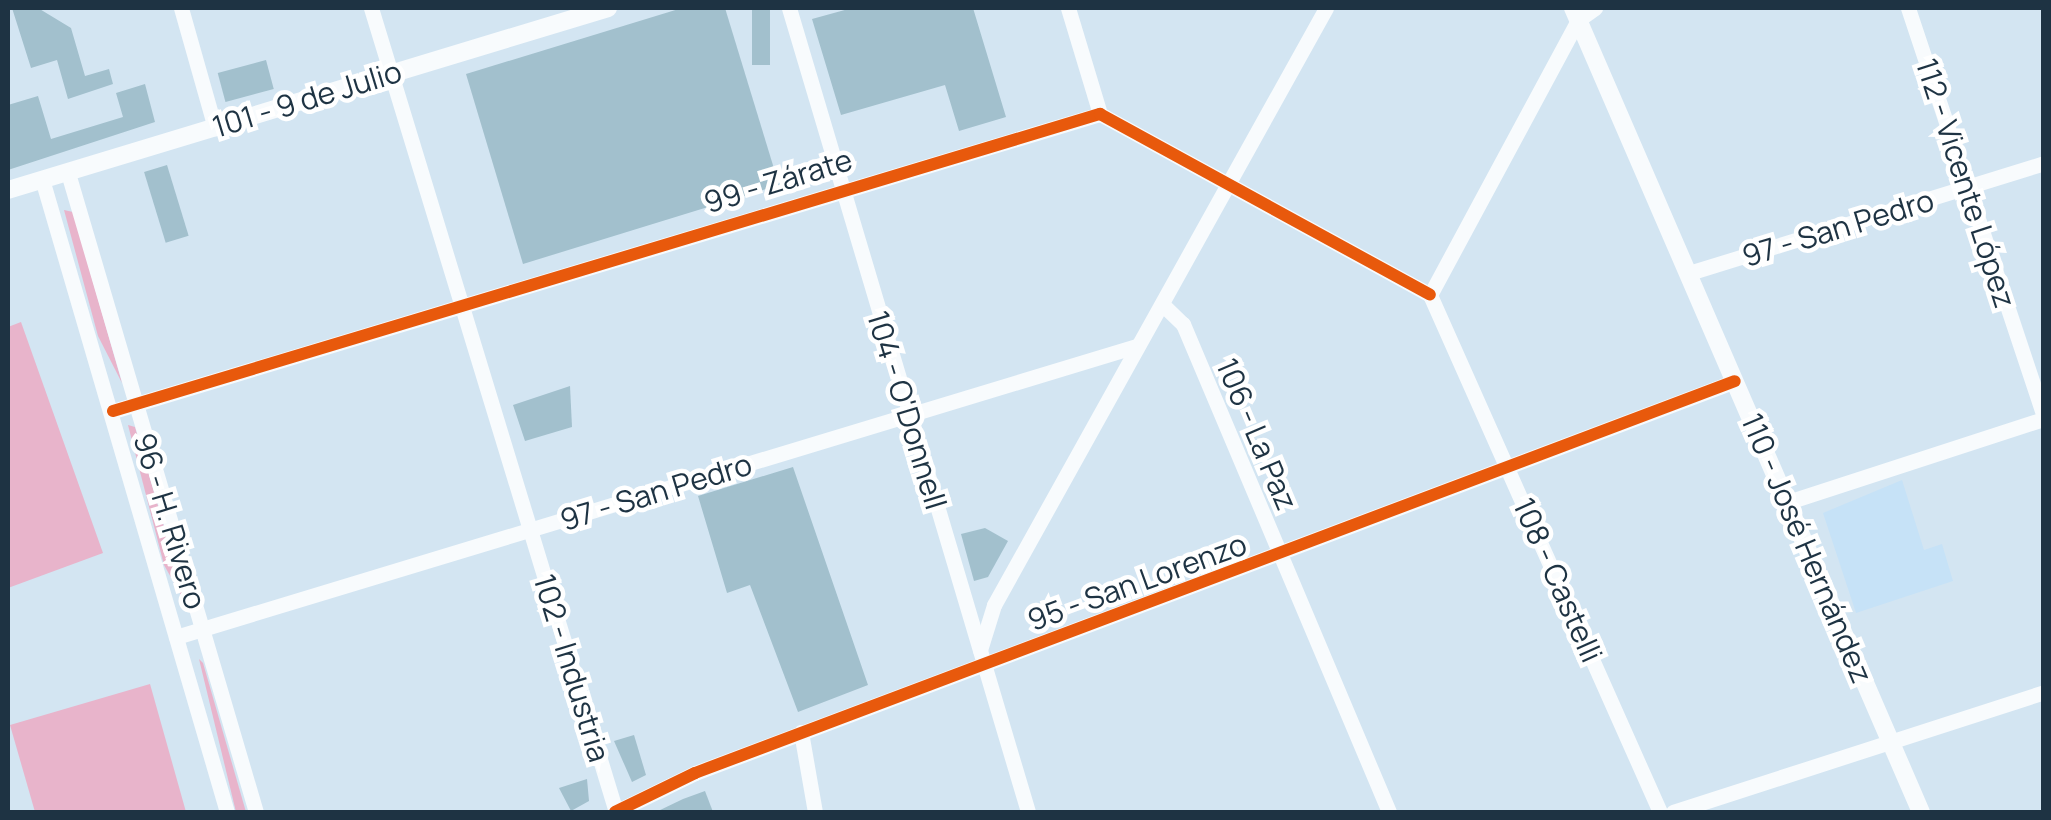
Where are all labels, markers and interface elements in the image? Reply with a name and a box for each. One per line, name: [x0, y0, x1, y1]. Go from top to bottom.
street label: 101 - 9 de Julio: [208, 53, 406, 145]
street label: 112 - Vicente López: [1909, 54, 2023, 312]
street label: 99 - Zárate: [700, 141, 856, 221]
street label: 97 - San Pedro: [1738, 182, 1938, 274]
street label: 104 - O'Donnell: [860, 307, 954, 513]
street label: 106 - La Paz: [1209, 353, 1305, 515]
street label: 110 - José Hernández: [1734, 408, 1880, 688]
street label: 96 - H. Rivero: [126, 429, 214, 613]
street label: 97 - San Pedro: [556, 446, 756, 538]
street label: 108 - Castelli: [1506, 492, 1610, 668]
street label: 95 - San Lorenzo: [1023, 526, 1251, 638]
street label: 102 - Industria: [526, 570, 618, 766]

